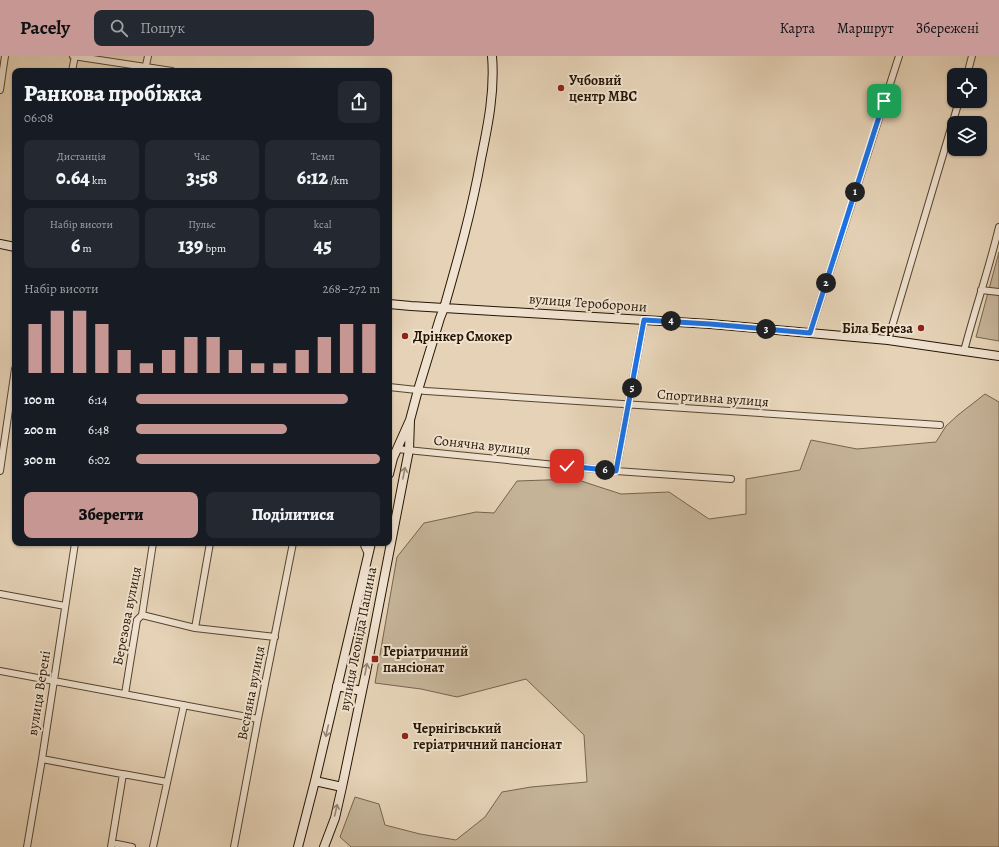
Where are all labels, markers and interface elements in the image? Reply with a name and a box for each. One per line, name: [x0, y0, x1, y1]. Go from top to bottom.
search box: [94, 10, 374, 46]
text: Pacely: [20, 15, 70, 41]
icon: search: [108, 17, 130, 39]
text: Пошук: [140, 18, 185, 38]
text: Карта: [780, 19, 815, 38]
text: Маршрут: [837, 19, 894, 38]
text: Збережені: [916, 19, 979, 38]
map controls: [947, 68, 987, 156]
button: locate: [947, 68, 987, 108]
place label: Учбовий центр МВС: [569, 71, 638, 106]
text: Ранкова пробіжка: [24, 79, 202, 109]
button: share: [338, 81, 380, 123]
marker: Учбовий центр МВС: [556, 83, 566, 93]
pin: [867, 84, 901, 118]
icon: arrive: [873, 90, 895, 112]
text: 06:08: [24, 109, 53, 126]
button: layers: [947, 116, 987, 156]
text: Дистанція: [57, 149, 106, 164]
text: Час: [194, 149, 210, 164]
text: Темп: [311, 149, 335, 164]
text: 0.64: [56, 164, 90, 191]
text: 3:58: [186, 164, 218, 191]
text: 6:12: [297, 164, 328, 191]
text: km: [90, 173, 107, 188]
text: /km: [328, 173, 348, 188]
pin: 1: [845, 182, 865, 202]
text: 1: [853, 184, 857, 199]
text: Набір висоти: [50, 217, 113, 232]
text: Пульс: [188, 217, 216, 232]
text: kcal: [314, 217, 331, 232]
text: 6: [71, 232, 80, 259]
text: 139: [178, 232, 203, 259]
text: 45: [314, 232, 332, 259]
text: m: [80, 241, 92, 256]
text: bpm: [203, 241, 226, 256]
pin: 2: [816, 273, 836, 293]
text: 2: [823, 275, 829, 290]
text: Набір висоти: [24, 280, 99, 297]
text: 268–272 m: [322, 280, 380, 297]
street label: вулиця Тероборони: [528, 289, 648, 317]
pin: 4: [661, 311, 681, 331]
text: 4: [668, 313, 674, 328]
pin: 3: [756, 319, 776, 339]
place label: Біла Береза: [842, 319, 913, 338]
text: 3: [764, 321, 768, 336]
marker: Біла Береза: [916, 323, 926, 333]
place label: Дрінкер Смокер: [413, 327, 513, 346]
marker: Дрінкер Смокер: [400, 331, 410, 341]
pin: 5: [622, 378, 642, 398]
text: 5: [630, 380, 634, 395]
street label: Спортивна вулиця: [656, 385, 770, 411]
text: 100 m: [24, 391, 55, 408]
text: 6:14: [88, 391, 107, 408]
text: 200 m: [24, 421, 57, 438]
text: 6:48: [88, 421, 109, 438]
street label: Сонячна вулиця: [433, 430, 532, 460]
pin: [550, 449, 584, 483]
text: 300 m: [24, 451, 56, 468]
text: 6:02: [88, 451, 110, 468]
icon: check: [556, 455, 578, 477]
pin: 6: [595, 460, 615, 480]
text: 6: [602, 462, 608, 477]
one-way arrow: [401, 467, 409, 480]
button: Зберегти: [24, 492, 198, 538]
button: Поділитися: [206, 492, 380, 538]
street label: Березова вулиця: [108, 565, 146, 667]
street label: вулиця Леоніда Пашина: [335, 565, 381, 713]
place label: Геріатричний пансіонат: [383, 642, 468, 677]
street label: Весняна вулиця: [233, 644, 269, 742]
street label: вулиця Верені: [23, 649, 55, 737]
marker: Геріатричний пансіонат: [370, 654, 380, 664]
one-way arrow: [362, 663, 370, 676]
place label: Чернігівський геріатричний пансіонат: [413, 719, 562, 754]
one-way arrow: [322, 724, 330, 737]
marker: Чернігівський геріатричний пансіонат: [400, 731, 410, 741]
one-way arrow: [333, 804, 341, 817]

